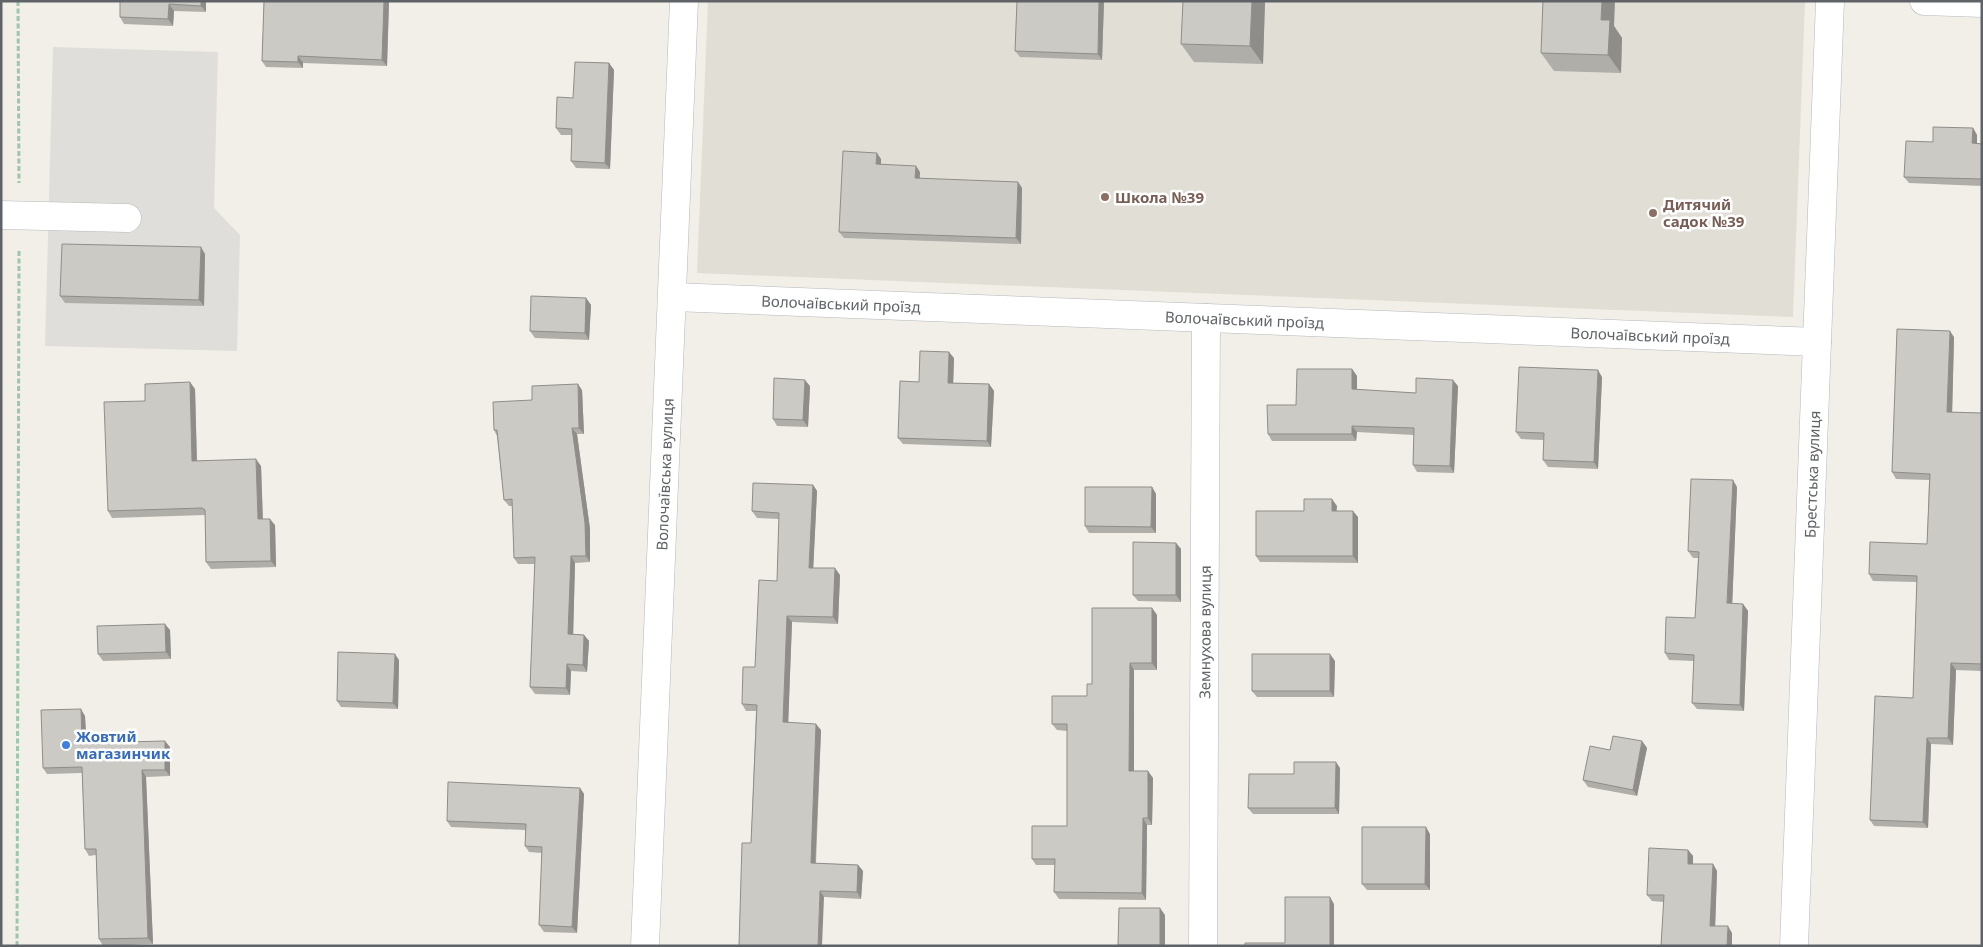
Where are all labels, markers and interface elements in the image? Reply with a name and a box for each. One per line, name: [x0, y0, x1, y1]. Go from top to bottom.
place label: Школа №39: [1115, 187, 1204, 207]
marker: Школа №39: [1099, 191, 1111, 203]
place label: Дитячий садок №39: [1663, 194, 1745, 231]
marker: Дитячий садок №39: [1647, 207, 1659, 219]
street label: Волочаївський проїзд: [761, 290, 921, 317]
street label: Волочаївський проїзд: [1165, 306, 1325, 333]
street label: Волочаївський проїзд: [1570, 322, 1730, 349]
street label: Волочаївська вулиця: [651, 398, 678, 551]
street label: Брестська вулиця: [1800, 410, 1824, 538]
street label: Земнухова вулиця: [1194, 565, 1215, 699]
place label: Жовтий магазинчик: [76, 726, 171, 763]
marker: Жовтий магазинчик: [60, 739, 72, 751]

